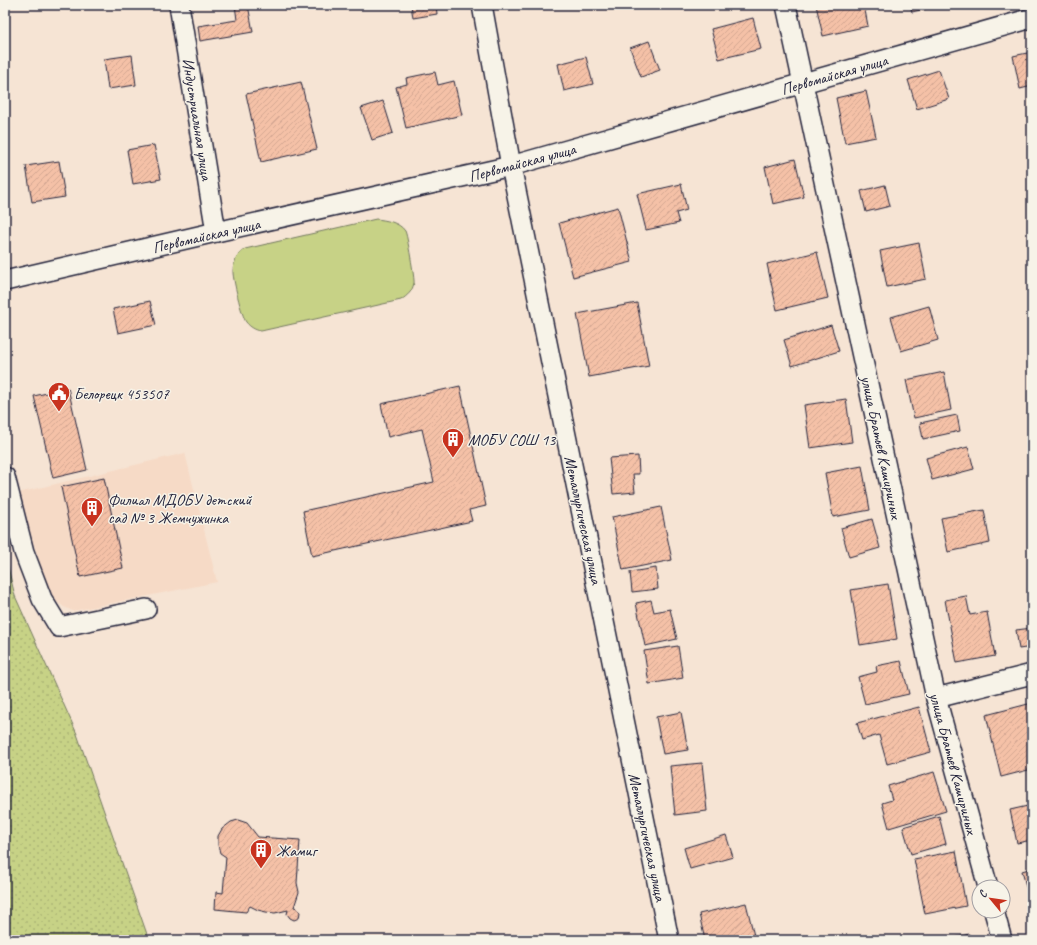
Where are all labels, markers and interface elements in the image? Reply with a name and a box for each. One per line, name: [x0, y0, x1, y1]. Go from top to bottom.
street label: Первомайская улица: [779, 50, 891, 100]
street label: Индустриальная улица: [177, 57, 217, 183]
street label: Первомайская улица: [467, 139, 579, 187]
street label: Первомайская улица: [151, 214, 263, 258]
street label: улица Братьев Кашириных: [856, 373, 906, 522]
public building icon: Белорецк 453507: [46, 380, 72, 413]
place label: Белорецк 453507: [74, 384, 170, 404]
building icon: МОБУ СОШ 13: [440, 426, 466, 459]
place label: МОБУ СОШ 13: [468, 430, 557, 450]
street label: Металлургическая улица: [560, 454, 607, 587]
place label: Филиал МДОБУ детский сад № 3 Жемчужинка: [108, 490, 253, 528]
building icon: Филиал МДОБУ детский сад № 3 Жемчужинка: [79, 495, 105, 528]
street label: улица Братьев Кашириных: [924, 689, 982, 838]
street label: Металлургическая улица: [624, 771, 671, 904]
building icon: Жамиг: [248, 837, 274, 870]
place label: Жамиг: [276, 841, 319, 861]
north arrow: [971, 879, 1011, 919]
text: С: [975, 887, 990, 900]

